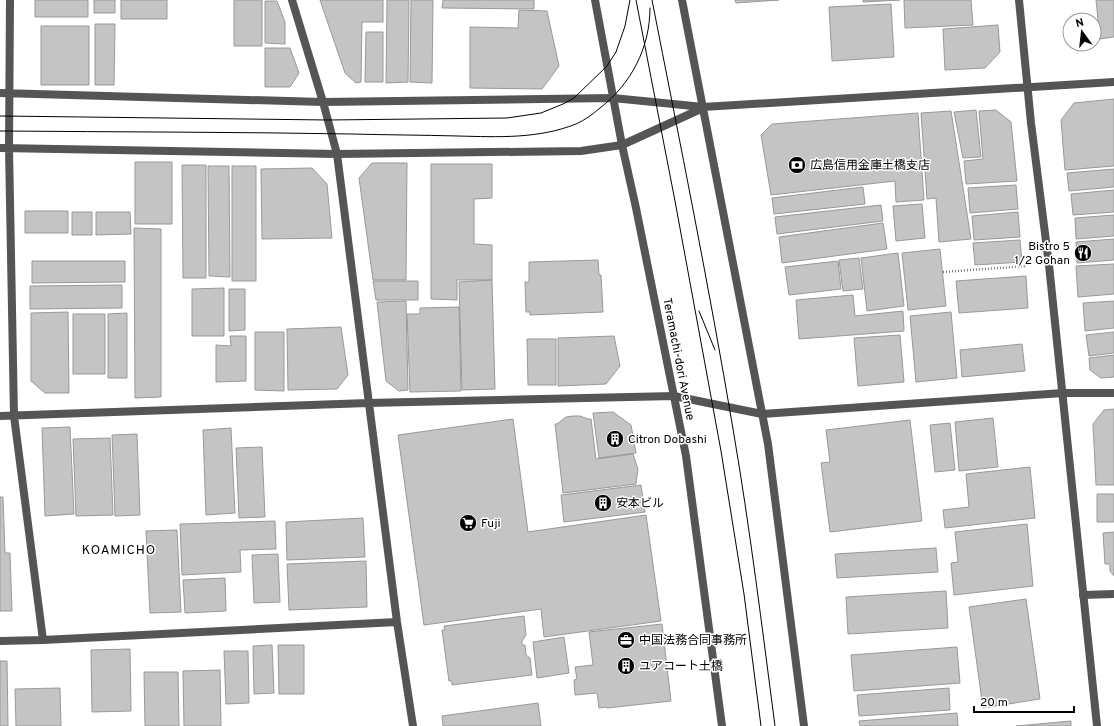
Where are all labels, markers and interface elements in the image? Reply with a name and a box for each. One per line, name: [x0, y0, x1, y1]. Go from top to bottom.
north arrow: [1062, 12, 1102, 52]
text: N: [1074, 16, 1085, 31]
bank icon: 広島信用金庫土橋支店: [787, 155, 807, 175]
place label: 広島信用金庫土橋支店: [810, 158, 930, 174]
place label: Bistro 5 1/2 Gohan: [1014, 239, 1070, 269]
restaurant icon: Bistro 5 1/2 Gohan: [1073, 243, 1093, 263]
street label: Teramachi-dori Avenue: [658, 297, 698, 422]
building icon: Citron Dobashi: [605, 429, 625, 449]
place label: Citron Dobashi: [628, 432, 707, 448]
building icon: 安本ビル: [593, 493, 613, 513]
place label: 安本ビル: [616, 496, 664, 512]
supermarket icon: Fuji: [458, 513, 478, 533]
place label: Fuji: [481, 516, 501, 532]
district label: KOAMICHO: [82, 543, 156, 559]
office icon: 中国法務合同事務所: [616, 630, 636, 650]
place label: 中国法務合同事務所: [639, 633, 747, 649]
building icon: ユアコート土橋: [616, 656, 636, 676]
place label: ユアコート土橋: [639, 659, 723, 675]
scale bar: [974, 688, 1074, 714]
text: 20 m: [980, 695, 1008, 711]

